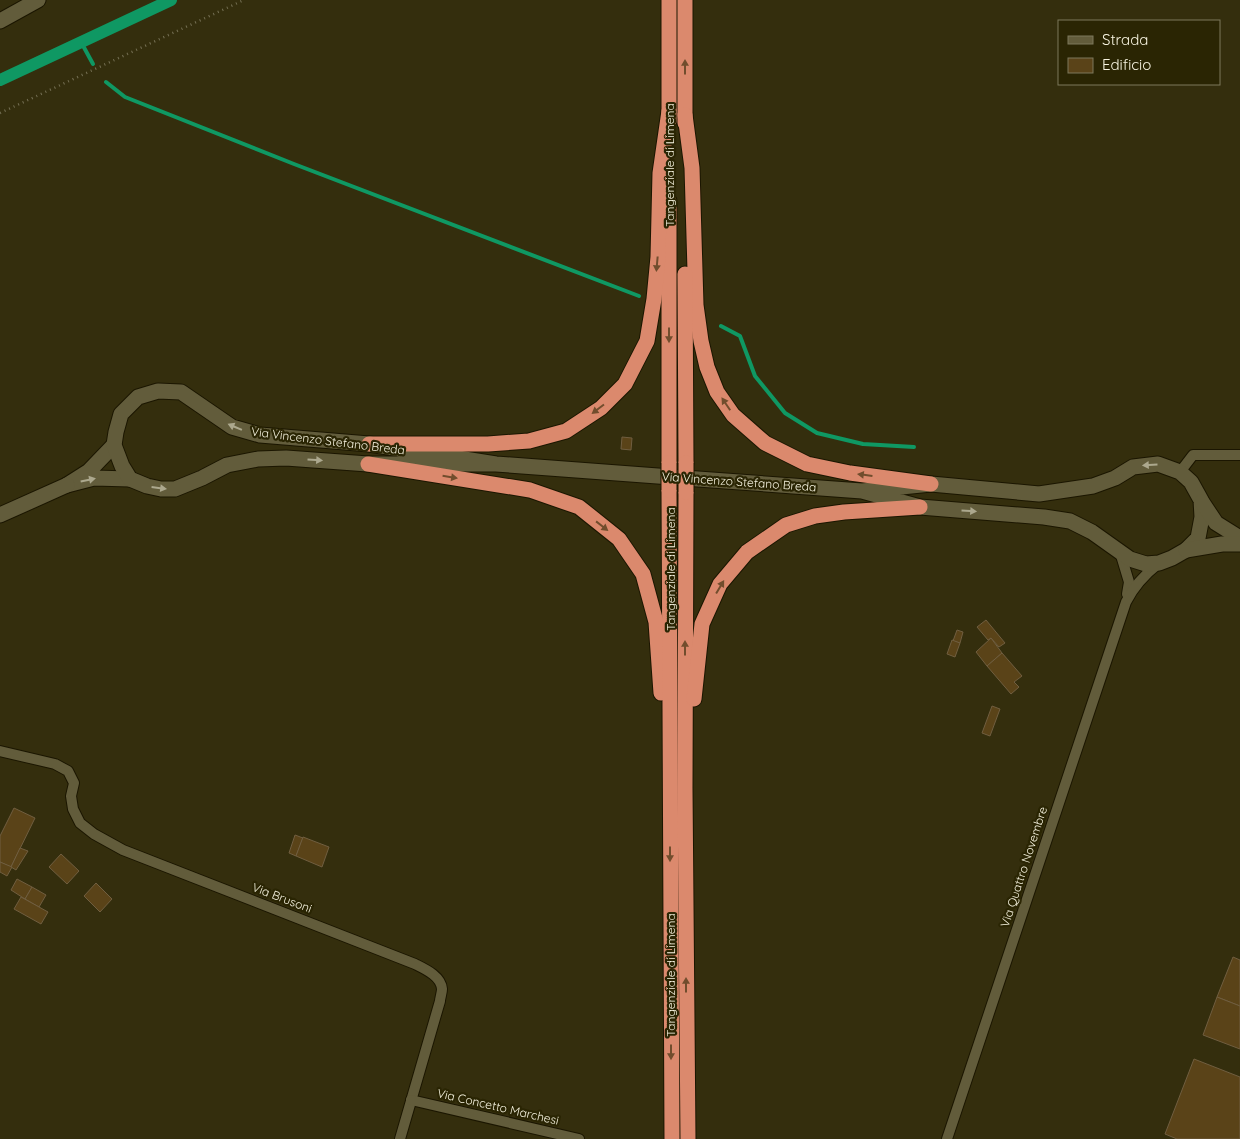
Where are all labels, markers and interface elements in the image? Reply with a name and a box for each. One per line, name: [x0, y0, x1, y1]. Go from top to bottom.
legend: [1058, 20, 1220, 85]
text: Strada: [1102, 30, 1148, 49]
text: Edificio: [1102, 55, 1151, 74]
one-way arrow: [681, 58, 689, 74]
street label: Tangenziale di Limena: [662, 103, 677, 227]
one-way arrow: [653, 257, 661, 273]
one-way arrow: [665, 327, 673, 343]
one-way arrow: [721, 397, 731, 410]
one-way arrow: [592, 404, 605, 415]
one-way arrow: [227, 423, 242, 431]
street label: Via Vincenzo Stefano Breda: [250, 424, 406, 457]
one-way arrow: [307, 457, 323, 465]
one-way arrow: [1141, 461, 1157, 469]
street label: Via Vincenzo Stefano Breda: [661, 469, 817, 494]
one-way arrow: [857, 471, 873, 479]
one-way arrow: [443, 474, 459, 482]
one-way arrow: [81, 476, 96, 484]
one-way arrow: [151, 484, 167, 492]
street label: Tangenziale di Limena: [663, 507, 678, 631]
one-way arrow: [961, 507, 977, 515]
one-way arrow: [596, 520, 609, 531]
one-way arrow: [715, 580, 724, 593]
one-way arrow: [681, 640, 689, 656]
street label: Via Quattro Novembre: [997, 804, 1050, 929]
one-way arrow: [666, 846, 674, 862]
street label: Via Brusoni: [250, 879, 314, 916]
street label: Tangenziale di Limena: [663, 913, 678, 1037]
one-way arrow: [682, 977, 690, 993]
one-way arrow: [667, 1044, 675, 1060]
street label: Via Concetto Marchesi: [436, 1085, 560, 1128]

